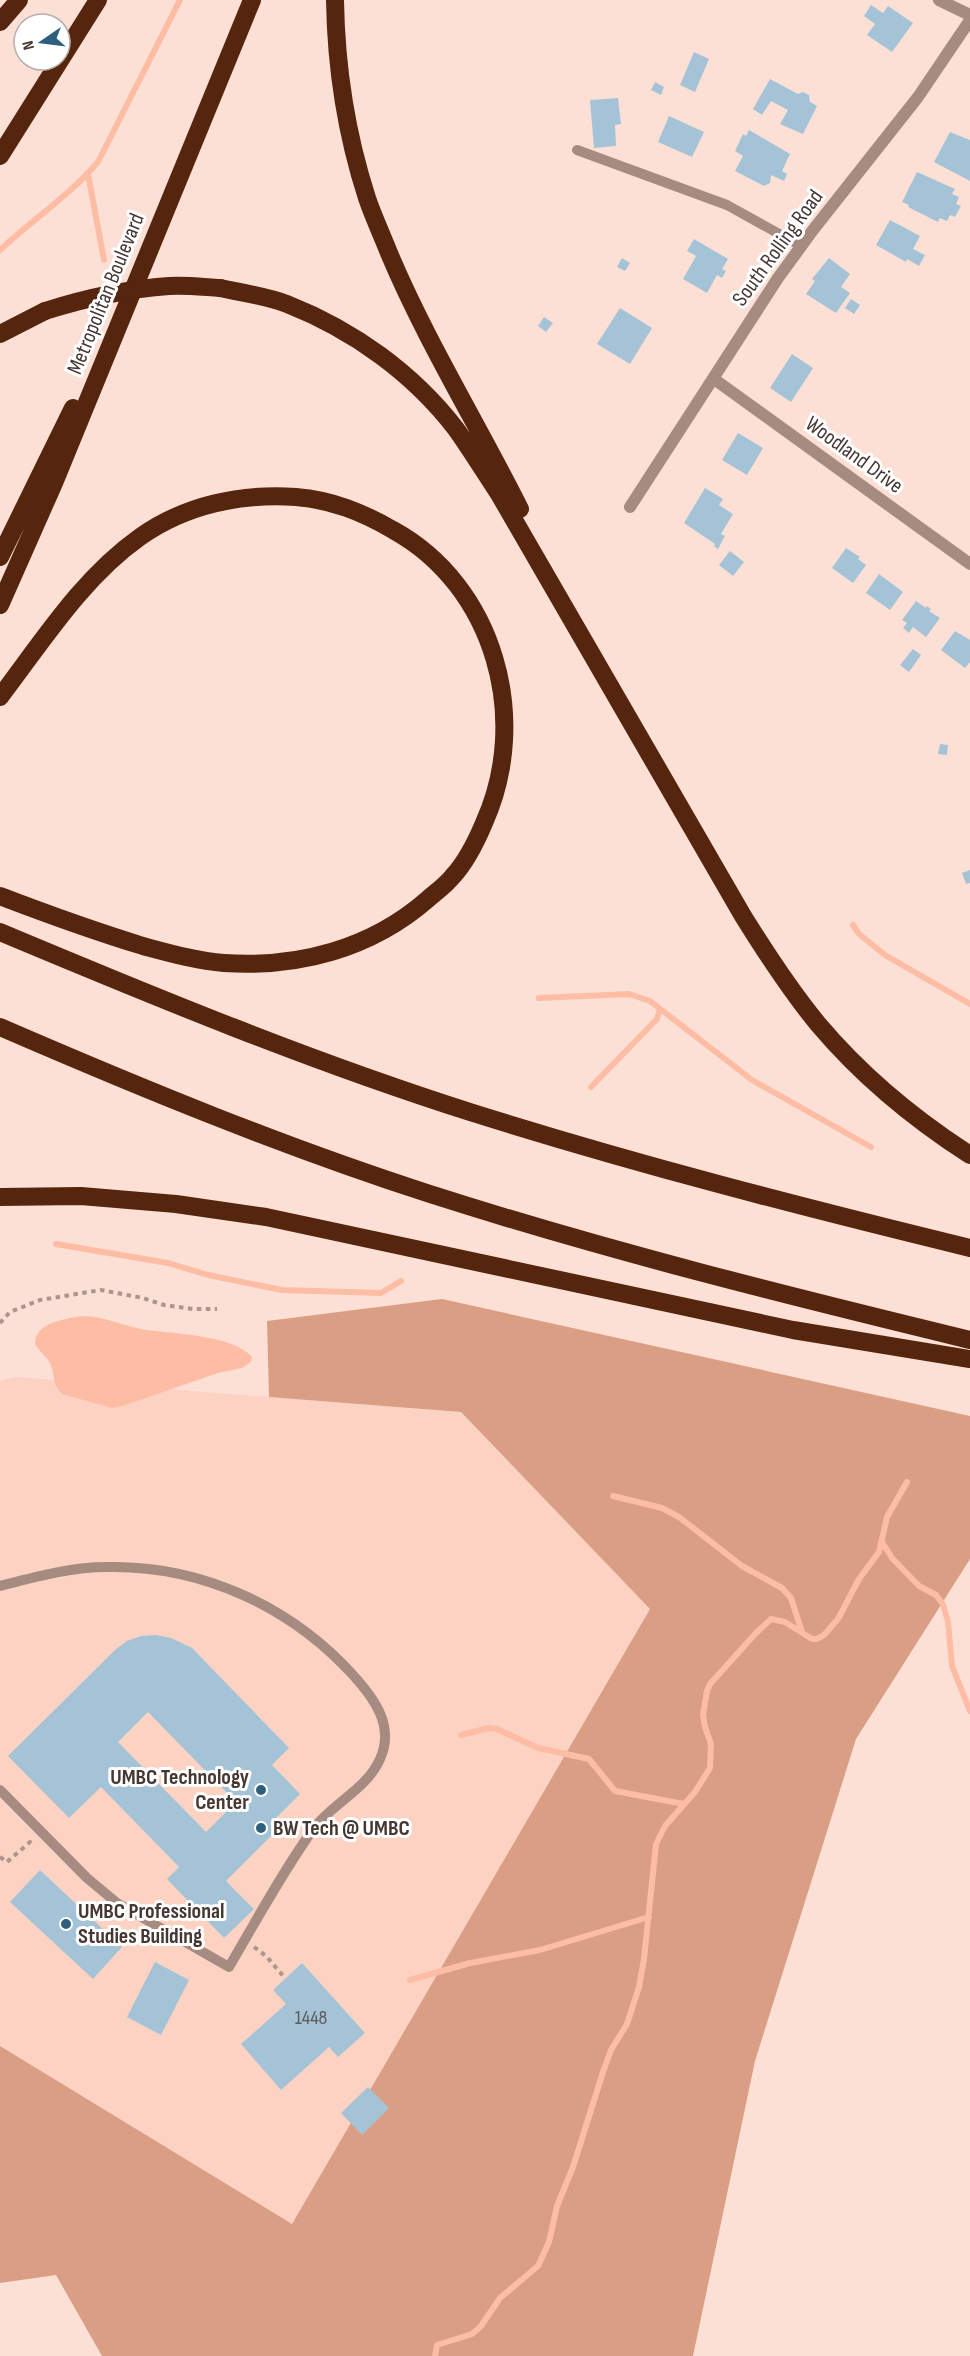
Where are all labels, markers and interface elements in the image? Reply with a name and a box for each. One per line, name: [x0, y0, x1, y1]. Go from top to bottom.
north arrow: [12, 12, 72, 72]
text: N: [19, 39, 39, 52]
street label: South Rolling Road: [727, 184, 829, 312]
street label: Metropolitan Boulevard: [61, 210, 151, 378]
street label: Woodland Drive: [800, 410, 908, 500]
place label: UMBC Technology Center: [110, 1764, 249, 1816]
marker: UMBC Technology Center: [254, 1783, 268, 1797]
place label: BW Tech @ UMBC: [273, 1815, 410, 1842]
marker: BW Tech @ UMBC: [254, 1821, 268, 1835]
place label: UMBC Professional Studies Building: [78, 1898, 224, 1950]
marker: UMBC Professional Studies Building: [59, 1917, 73, 1931]
house number: 1448: [295, 2006, 327, 2030]

